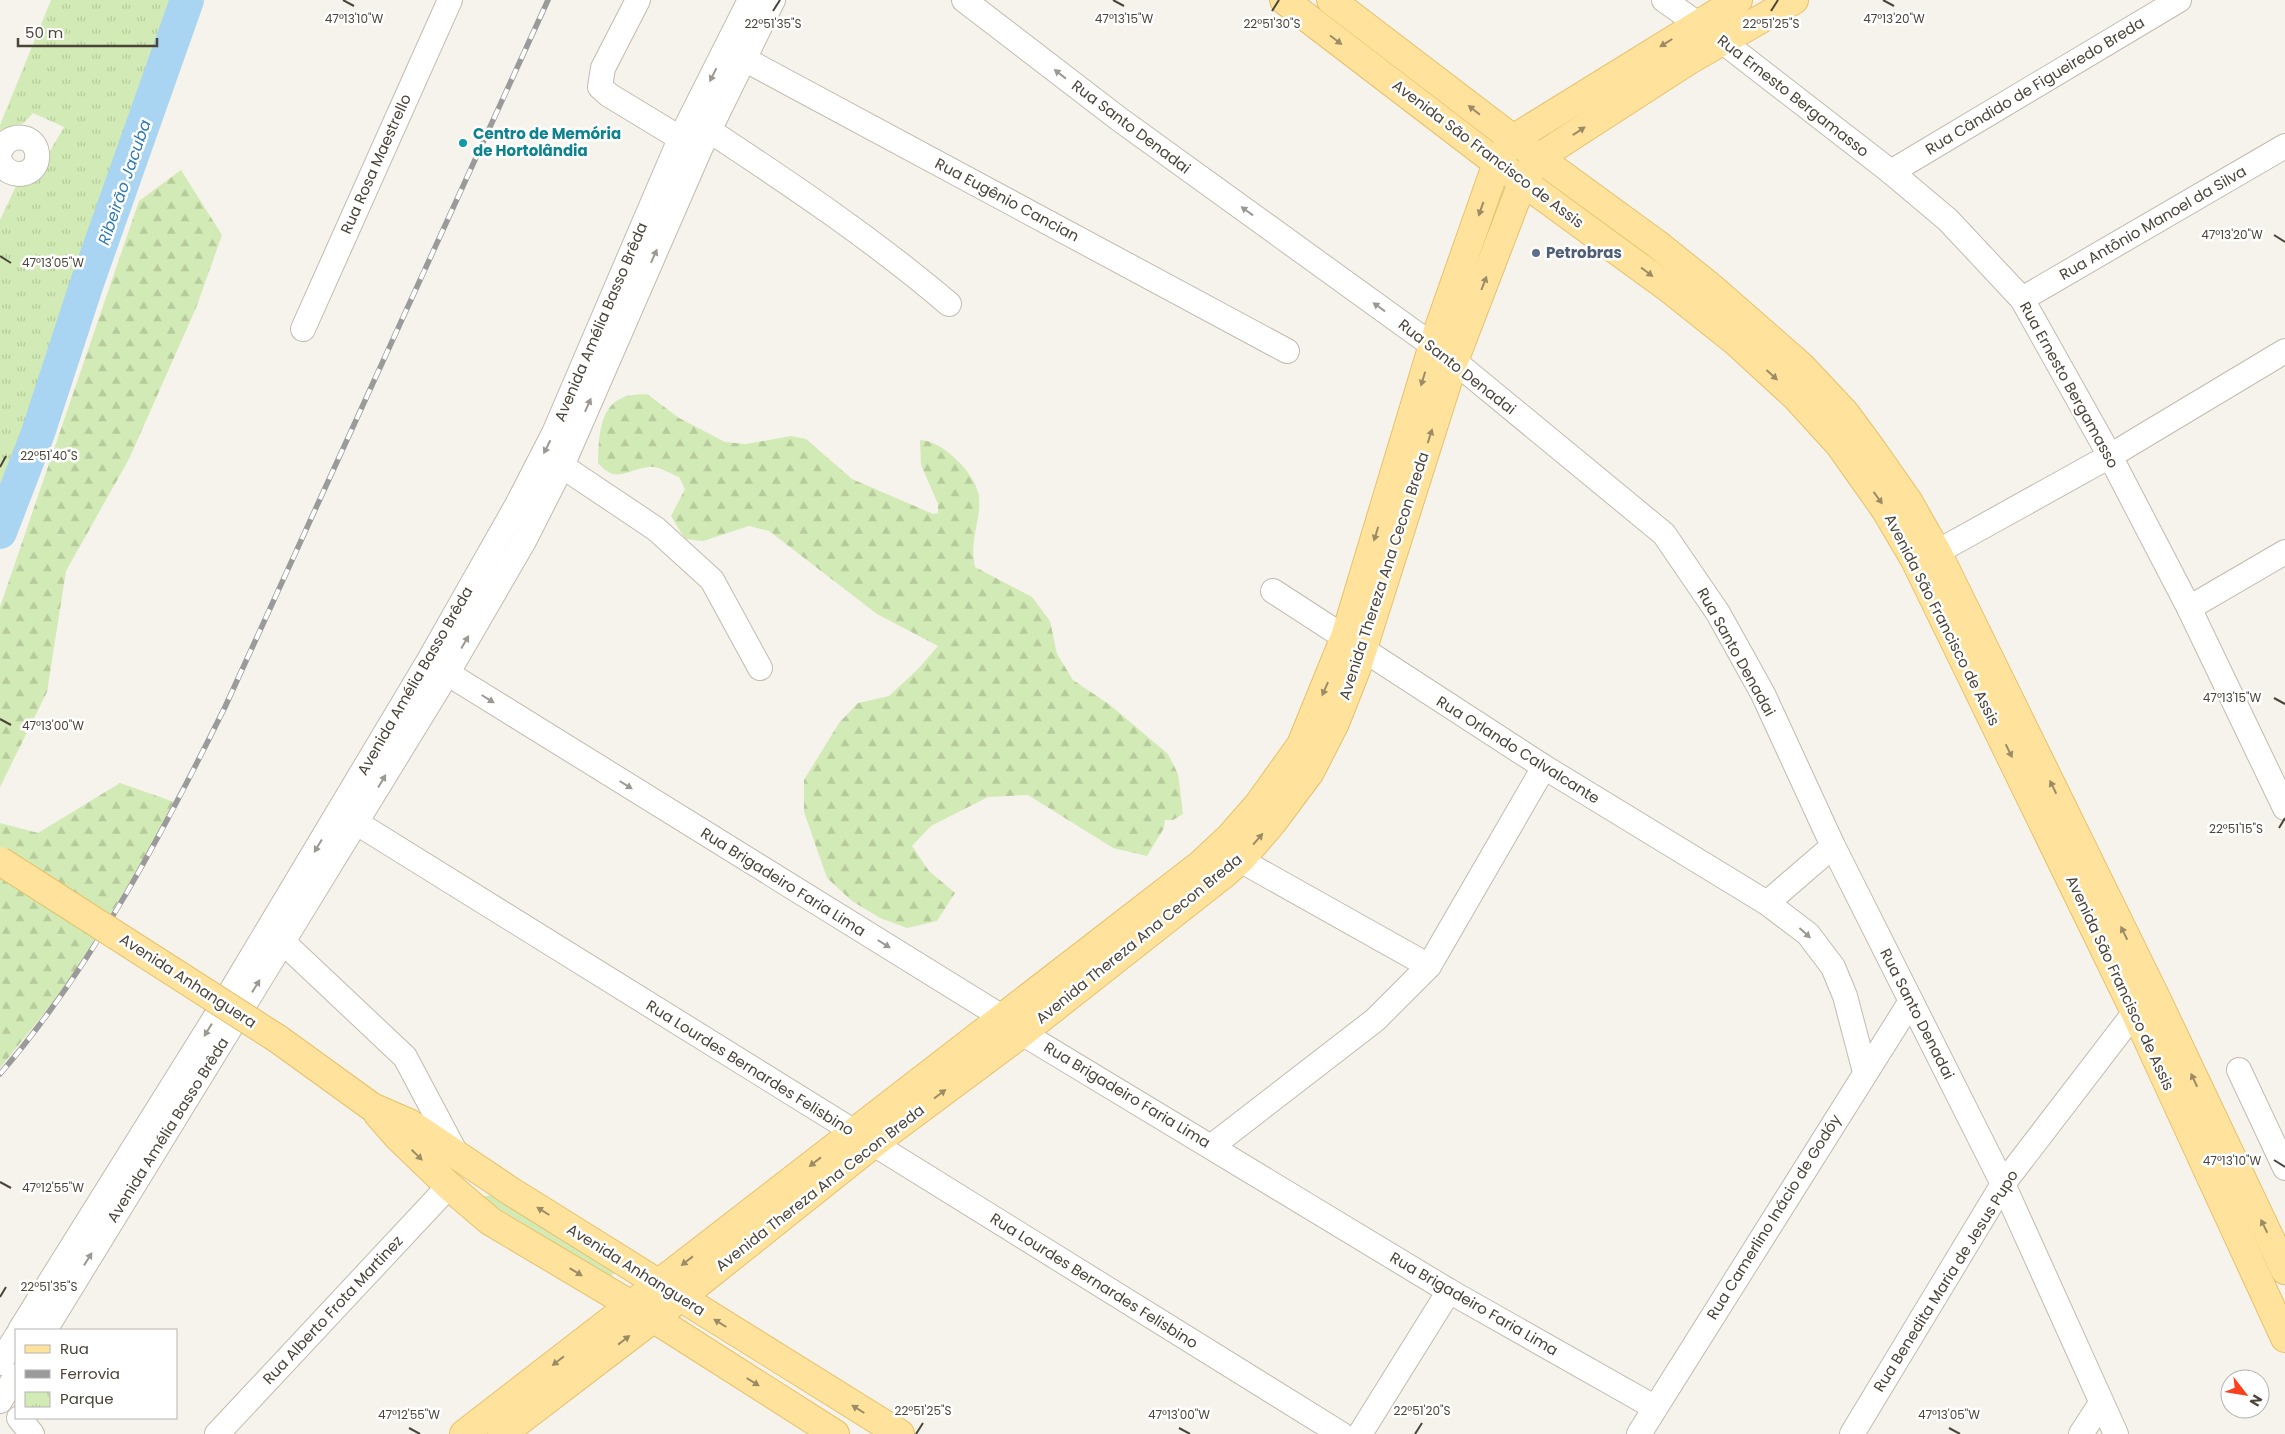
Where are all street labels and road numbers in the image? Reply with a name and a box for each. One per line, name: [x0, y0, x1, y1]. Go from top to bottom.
street label: Rua Cândido de Figueiredo Breda: [1921, 12, 2148, 160]
street label: Rua Ernesto Bergamasso: [1713, 30, 1874, 161]
street label: Rua Santo Denadai: [1067, 75, 1195, 178]
street label: Avenida São Francisco de Assis: [1388, 75, 1589, 233]
street label: Rua Rosa Maestrello: [335, 91, 416, 237]
street label: Rua Eugênio Cancian: [932, 153, 1083, 246]
street label: Rua Antônio Manoel da Silva: [2055, 160, 2250, 285]
street label: Avenida Amélia Basso Brêda: [549, 219, 652, 425]
street label: Rua Ernesto Bergamasso: [2015, 298, 2124, 472]
street label: Rua Santo Denadai: [1394, 314, 1521, 419]
street label: Avenida Thereza Ana Cecon Breda: [1333, 449, 1434, 703]
street label: Avenida São Francisco de Assis: [1880, 510, 2005, 729]
street label: Avenida Amélia Basso Brêda: [352, 583, 477, 779]
street label: Rua Santo Denadai: [1692, 584, 1781, 720]
street label: Rua Orlando Calvalcante: [1433, 691, 1604, 808]
street label: Rua Brigadeiro Faria Lima: [697, 822, 870, 941]
street label: Avenida Thereza Ana Cecon Breda: [1031, 849, 1246, 1028]
street label: Avenida São Francisco de Assis: [2061, 872, 2180, 1094]
street label: Avenida Anhanguera: [116, 928, 261, 1033]
street label: Rua Santo Denadai: [1875, 945, 1960, 1083]
street label: Rua Lourdes Bernardes Felisbino: [642, 995, 858, 1140]
street label: Avenida Amélia Basso Brêda: [102, 1033, 233, 1226]
street label: Rua Brigadeiro Faria Lima: [1040, 1036, 1214, 1153]
street label: Avenida Thereza Ana Cecon Breda: [711, 1099, 928, 1276]
street label: Rua Camerlino Inácio de Godóy: [1702, 1110, 1846, 1323]
street label: Rua Benedita Maria de Jesus Pupo: [1868, 1166, 2023, 1396]
street label: Rua Lourdes Bernardes Felisbino: [986, 1208, 1202, 1353]
street label: Avenida Anhanguera: [563, 1218, 709, 1321]
street label: Rua Alberto Frota Martinez: [258, 1230, 407, 1389]
street label: Rua Brigadeiro Faria Lima: [1386, 1247, 1562, 1360]

